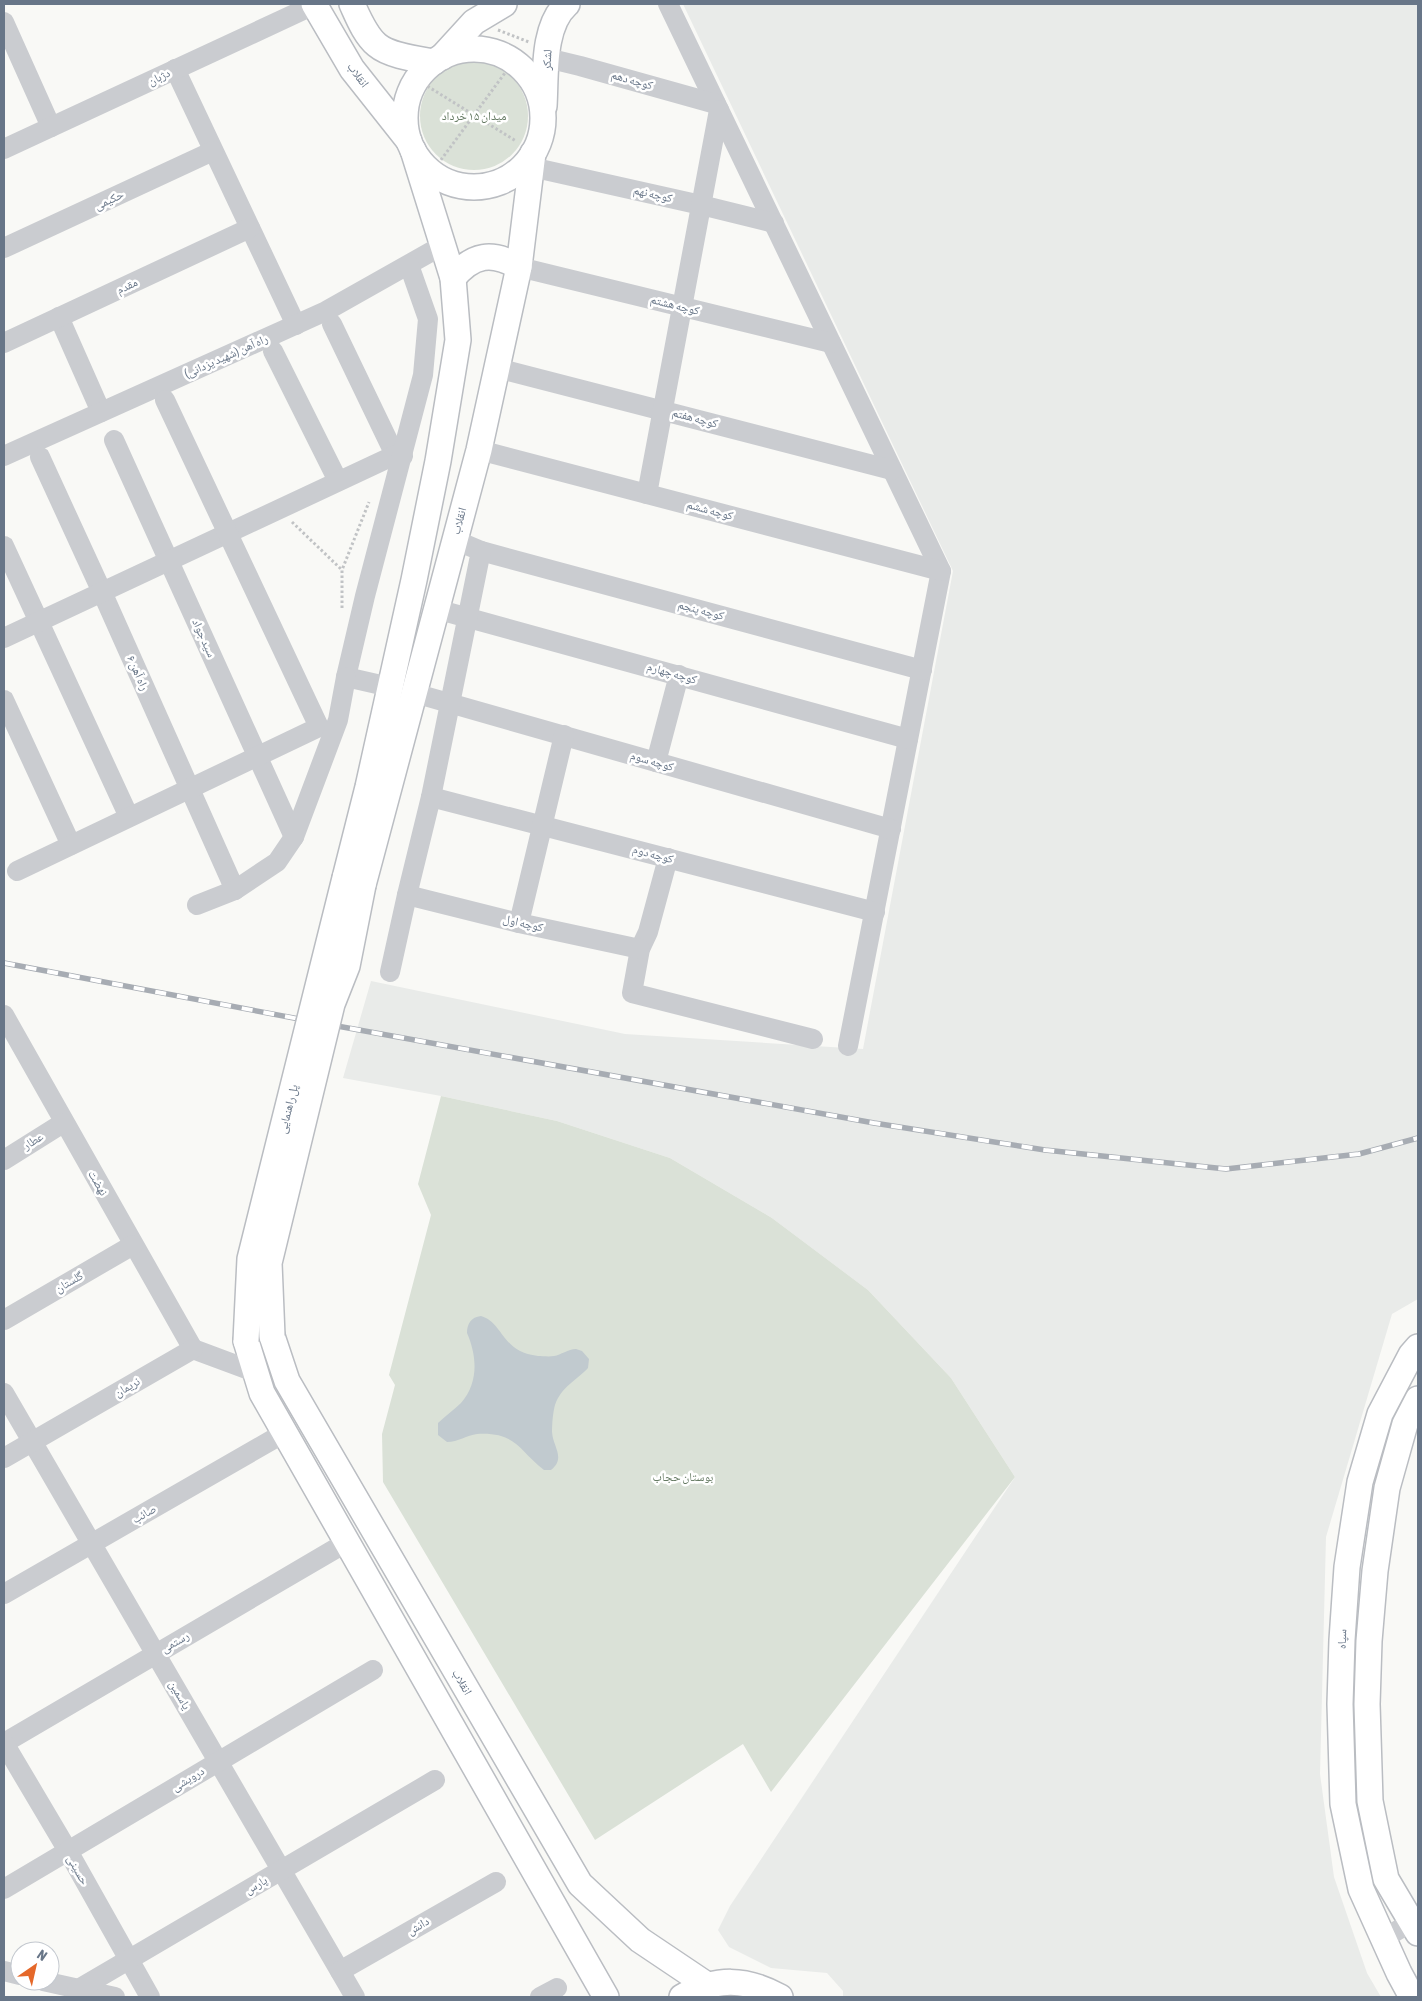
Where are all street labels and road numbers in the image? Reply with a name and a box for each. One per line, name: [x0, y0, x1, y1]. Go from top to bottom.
street label: لشکر: [539, 49, 555, 72]
street label: انقلاب: [344, 60, 372, 91]
street label: دژبان: [146, 66, 173, 89]
street label: کوچه دهم: [609, 67, 654, 94]
street label: کوچه نهم: [632, 183, 674, 206]
street label: حکیمی: [92, 187, 126, 213]
street label: مقدم: [114, 275, 140, 298]
street label: کوچه هشتم: [649, 292, 701, 319]
street label: راه آهن (شهید یزدانی): [182, 331, 270, 381]
street label: کوچه هفتم: [670, 405, 719, 432]
street label: کوچه ششم: [685, 497, 735, 524]
street label: انقلاب: [449, 506, 470, 536]
street label: کوچه پنجم: [676, 597, 726, 624]
street label: سید جواد: [189, 617, 219, 660]
street label: راه آهن ۶: [124, 653, 152, 693]
street label: کوچه چهارم: [645, 659, 698, 688]
street label: کوچه سوم: [628, 748, 675, 775]
street label: کوچه دوم: [631, 842, 675, 867]
street label: کوچه اول: [501, 912, 545, 934]
street label: پل راهنمایی: [275, 1082, 301, 1135]
street label: عطار: [19, 1129, 46, 1153]
street label: نهضت: [85, 1168, 111, 1198]
street label: گلستان: [52, 1268, 86, 1296]
street label: نریمان: [112, 1374, 142, 1400]
street label: صائب: [129, 1502, 159, 1527]
street label: رستمی: [158, 1628, 192, 1656]
street label: سپاه: [1334, 1628, 1350, 1649]
street label: انقلاب: [449, 1667, 475, 1698]
street label: یاسمین: [166, 1678, 194, 1712]
street label: درویشی: [169, 1764, 207, 1794]
street label: حسینی: [64, 1853, 92, 1888]
street label: پارس: [242, 1873, 270, 1897]
street label: دانش: [404, 1914, 432, 1938]

